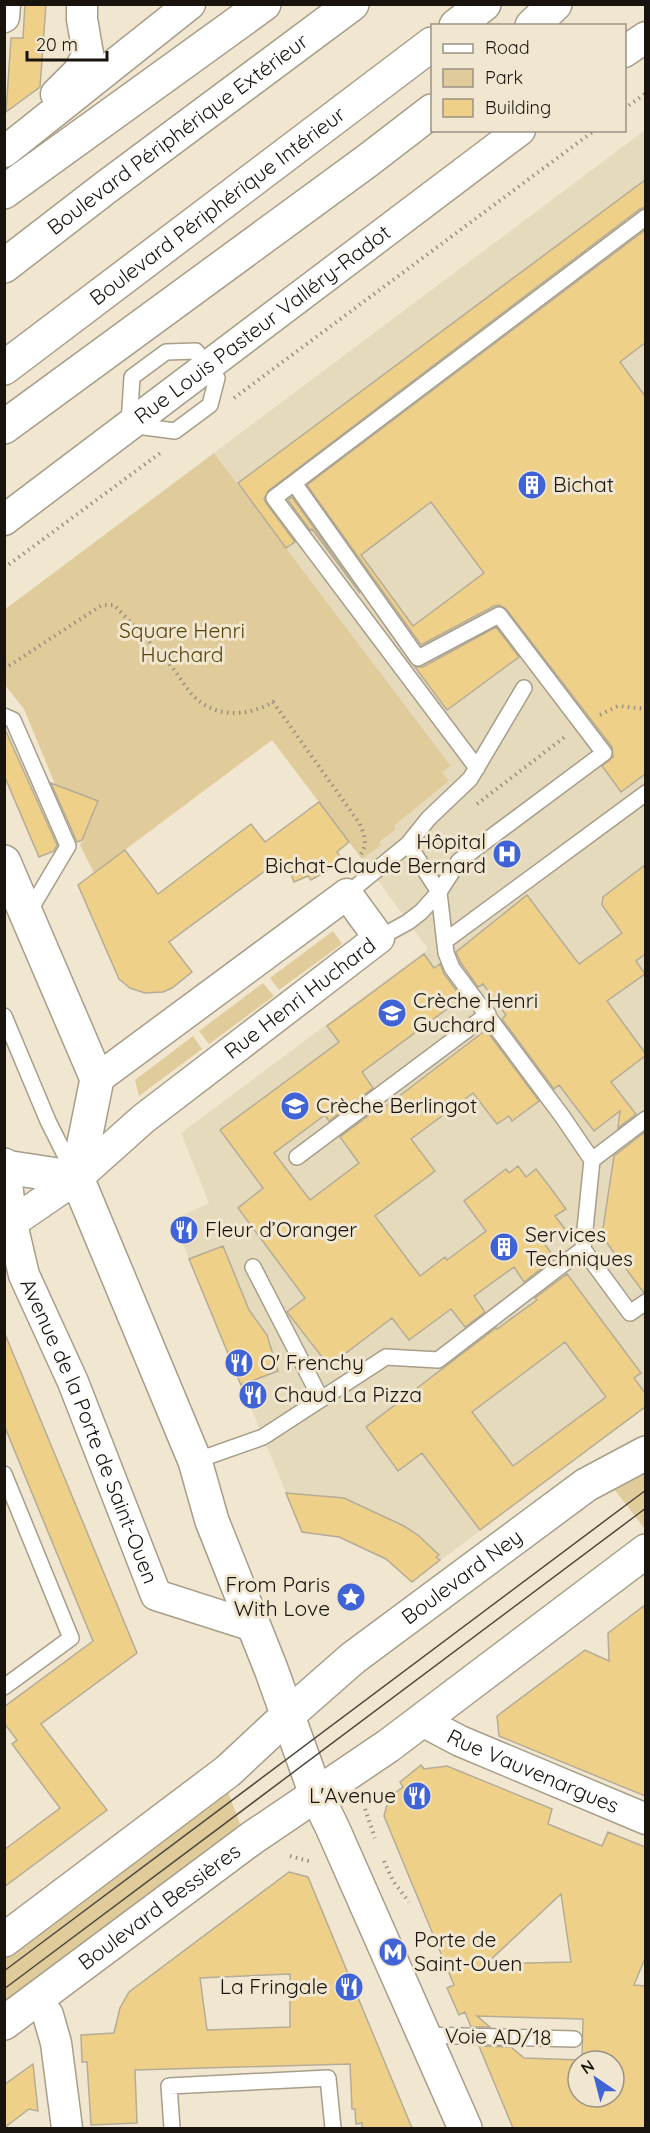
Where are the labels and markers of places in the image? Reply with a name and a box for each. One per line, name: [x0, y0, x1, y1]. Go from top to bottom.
building icon: Bichat: [516, 469, 548, 501]
place label: Bichat: [553, 471, 614, 497]
place label: Hôpital Bichat-Claude Bernard: [265, 828, 486, 878]
hospital icon: Hôpital Bichat-Claude Bernard: [491, 838, 523, 870]
place label: Crèche Henri Guchard: [413, 987, 538, 1037]
school or university icon: Crèche Henri Guchard: [376, 997, 408, 1029]
school or university icon: Crèche Berlingot: [279, 1090, 311, 1122]
place label: Crèche Berlingot: [316, 1092, 477, 1118]
restaurant icon: Fleur d’Oranger: [168, 1214, 200, 1246]
place label: Fleur d’Oranger: [205, 1216, 357, 1242]
place label: Services Techniques: [525, 1221, 633, 1271]
building icon: Services Techniques: [488, 1231, 520, 1263]
restaurant icon: O' Frenchy: [223, 1347, 255, 1379]
place label: O' Frenchy: [260, 1349, 364, 1375]
restaurant icon: Chaud La Pizza: [237, 1379, 269, 1411]
place label: Chaud La Pizza: [274, 1381, 422, 1407]
place label: From Paris With Love: [226, 1571, 330, 1621]
place icon: From Paris With Love: [335, 1581, 367, 1613]
restaurant icon: L'Avenue: [401, 1780, 433, 1812]
place label: L'Avenue: [309, 1782, 396, 1808]
place label: Porte de Saint-Ouen: [414, 1926, 523, 1976]
metro station icon: Porte de Saint-Ouen: [377, 1936, 409, 1968]
restaurant icon: La Fringale: [333, 1971, 365, 2003]
place label: La Fringale: [220, 1973, 328, 1999]

